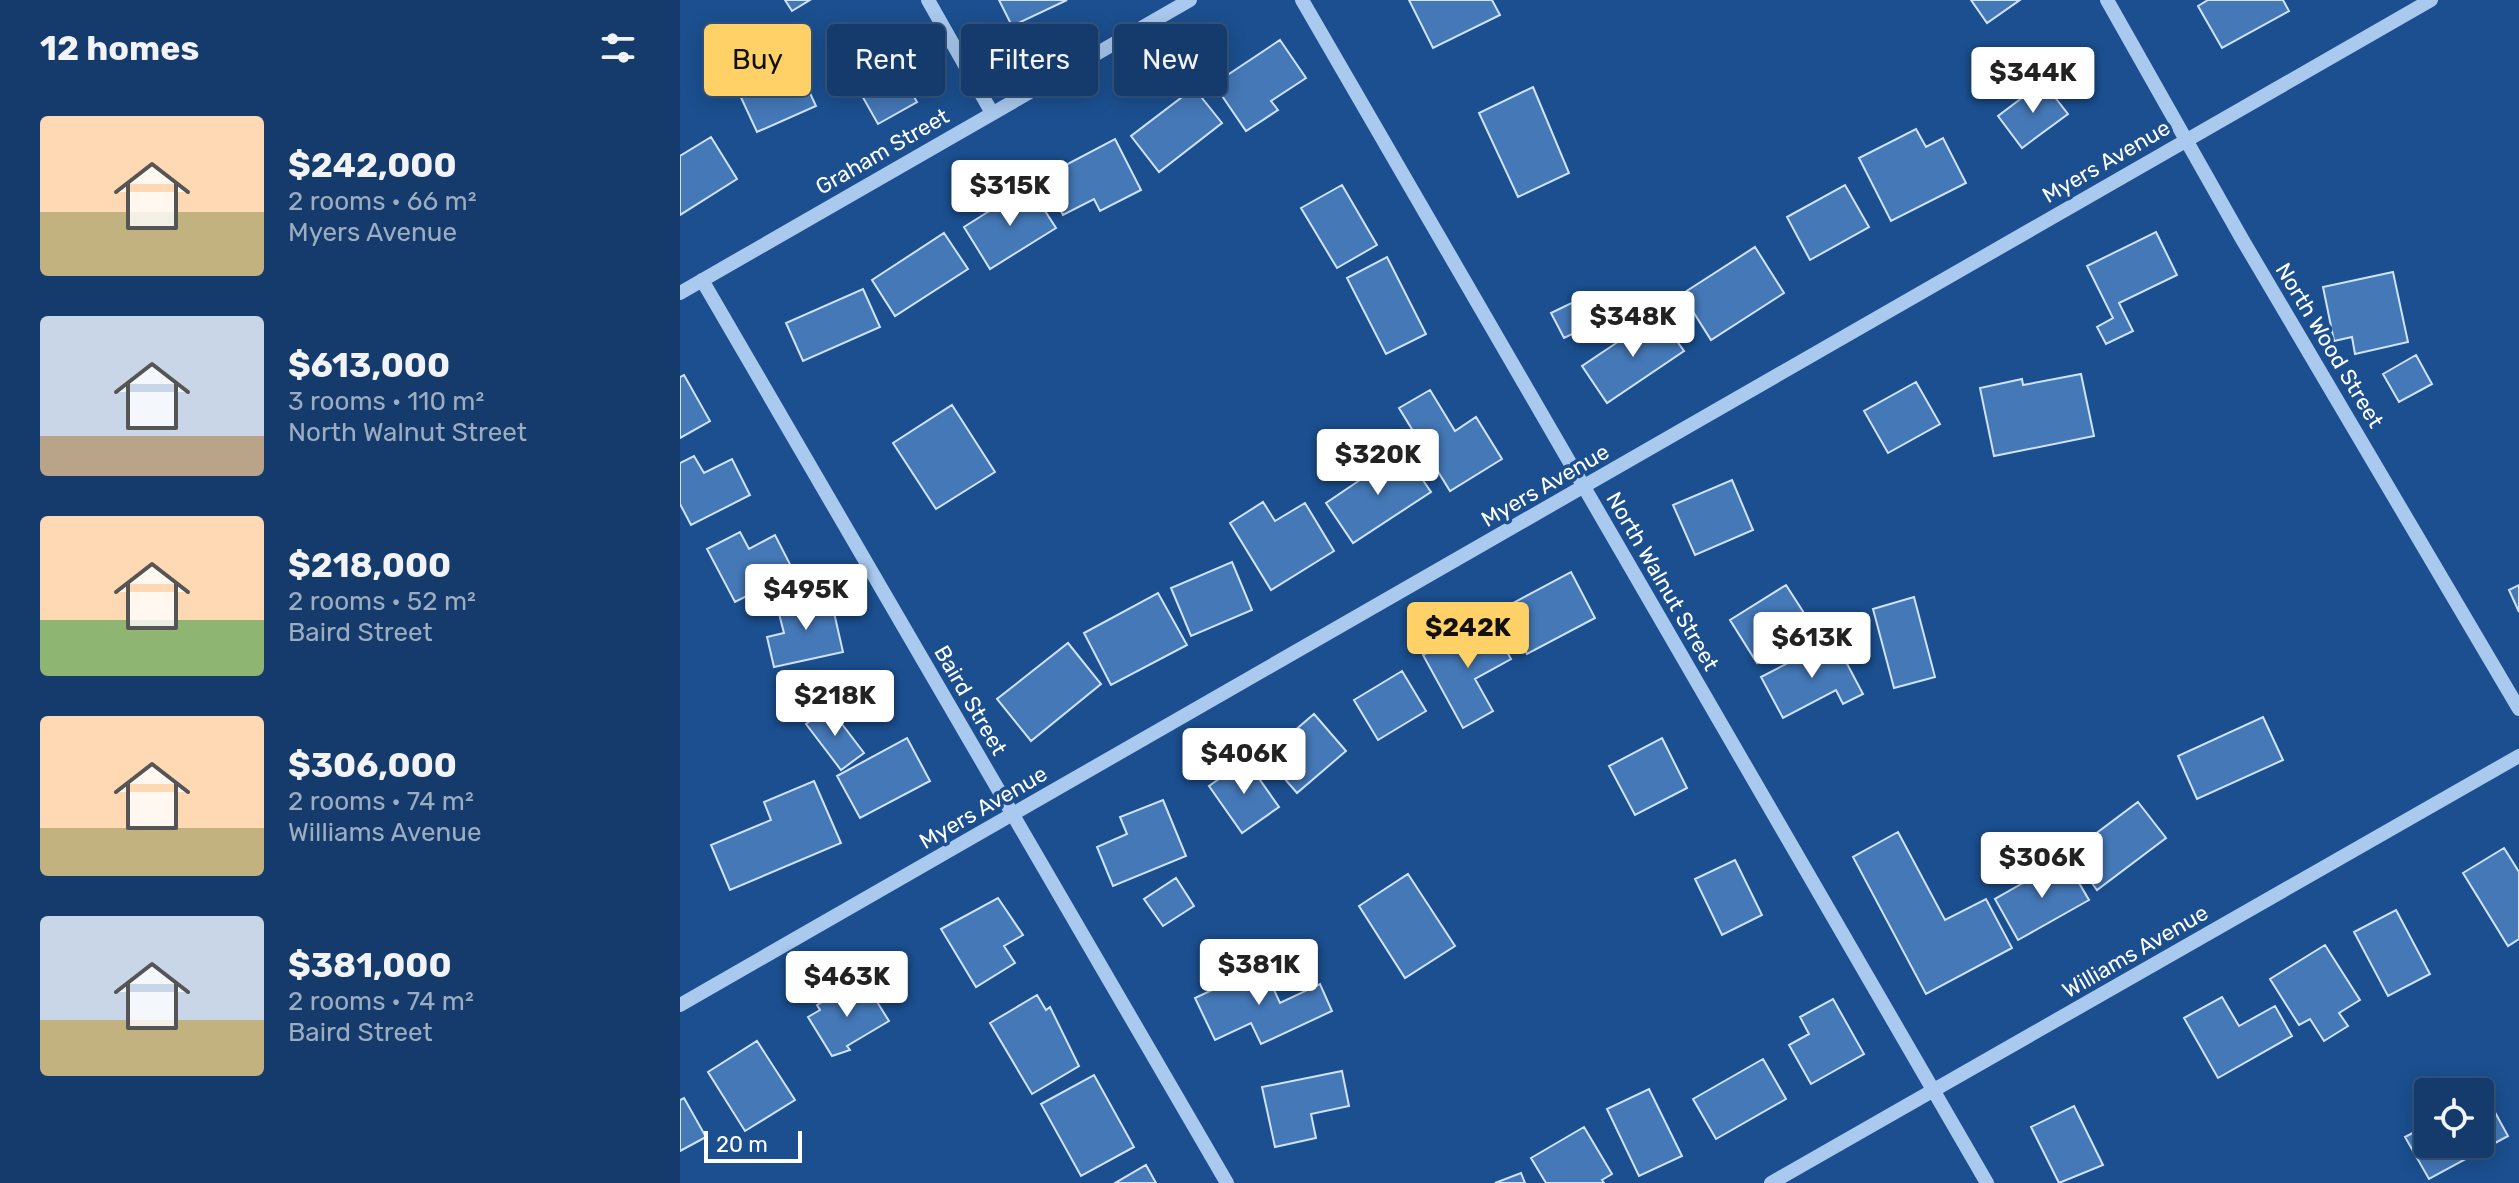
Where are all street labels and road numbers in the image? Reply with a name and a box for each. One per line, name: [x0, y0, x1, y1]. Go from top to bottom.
street label: Graham Street: [811, 102, 954, 200]
street label: Myers Avenue: [2038, 114, 2175, 209]
street label: North Wood Street: [2270, 258, 2390, 433]
street label: Myers Avenue: [1477, 438, 1614, 533]
street label: North Walnut Street: [1600, 487, 1725, 676]
street label: Baird Street: [928, 641, 1013, 760]
street label: Myers Avenue: [915, 760, 1052, 855]
street label: Williams Avenue: [2058, 899, 2213, 1004]

